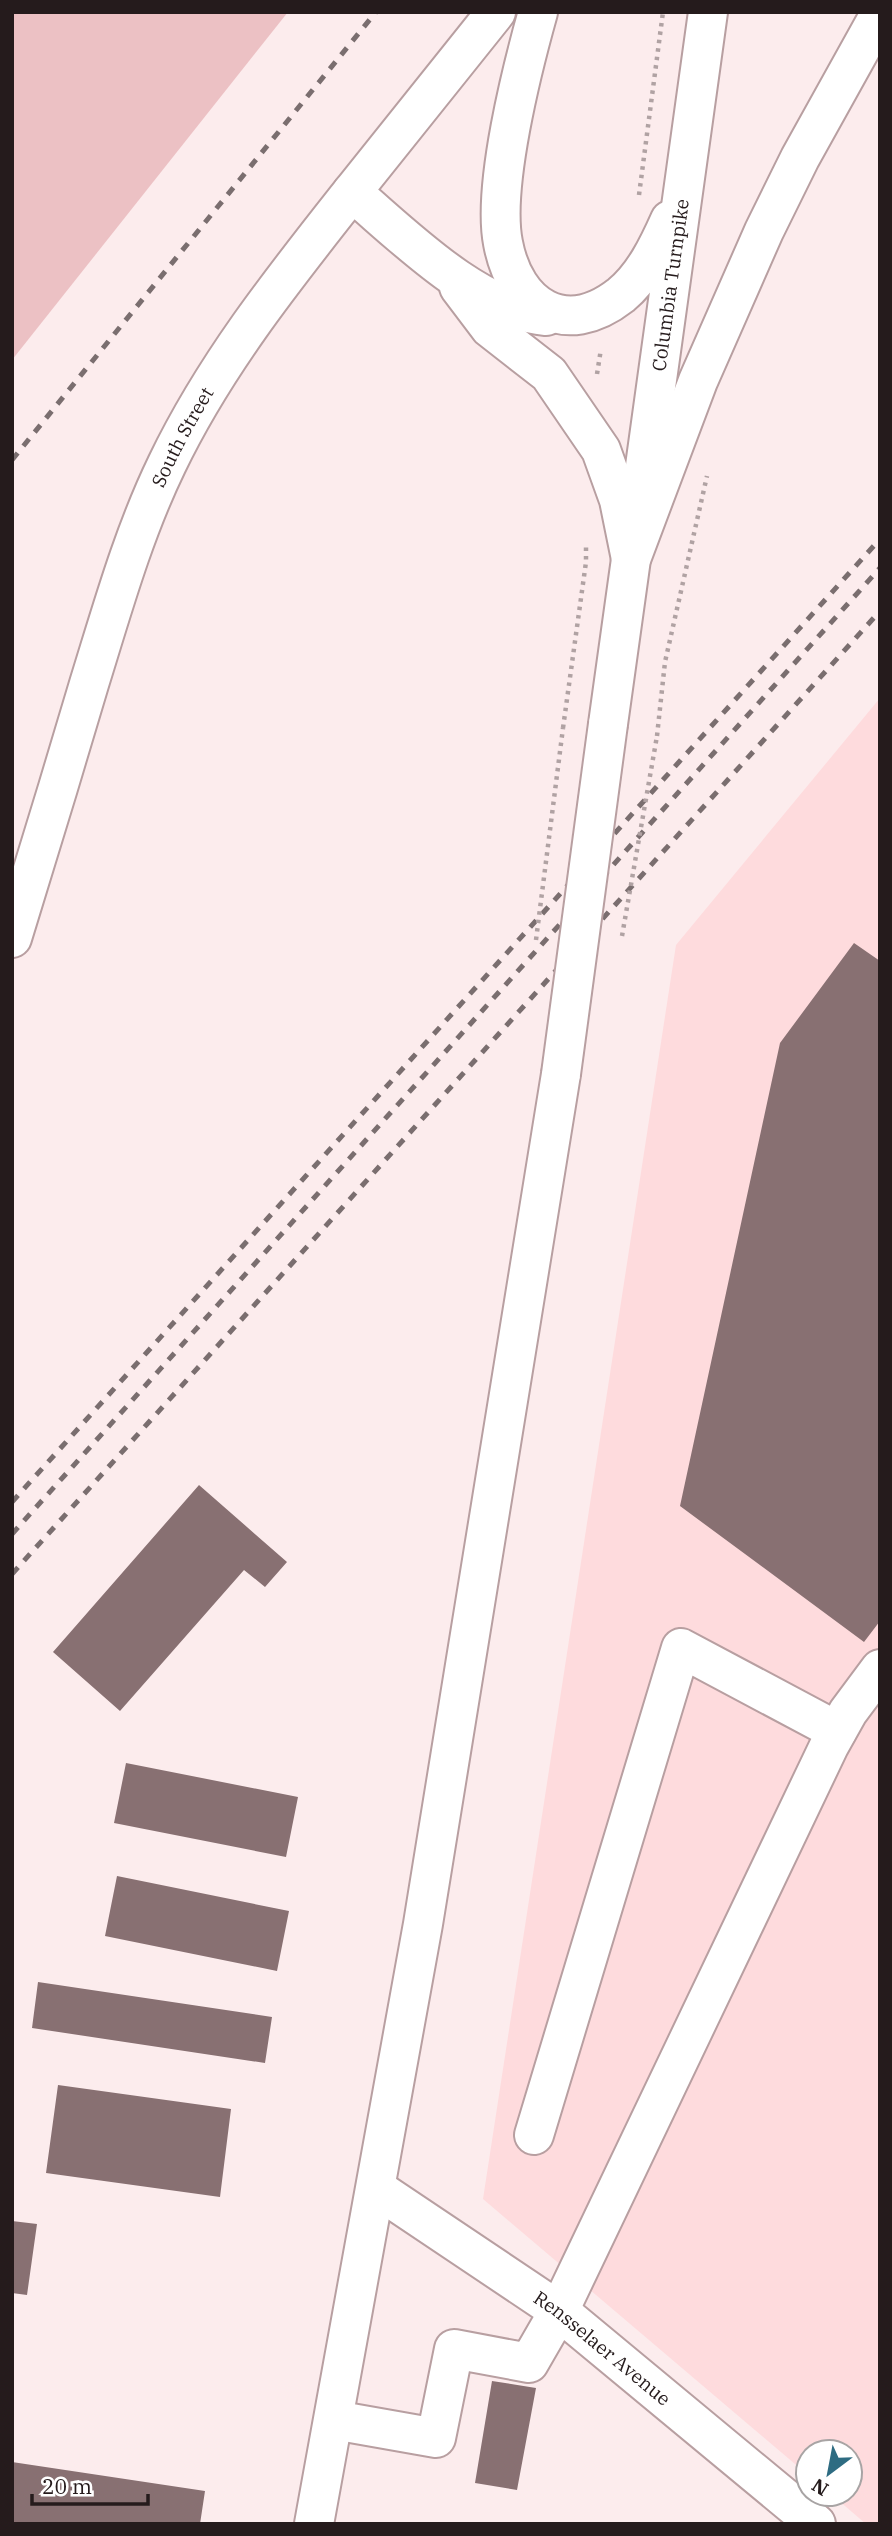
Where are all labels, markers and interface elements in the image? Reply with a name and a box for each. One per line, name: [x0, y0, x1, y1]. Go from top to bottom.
street label: Columbia Turnpike: [646, 197, 694, 373]
street label: South Street: [146, 382, 219, 491]
street label: Rensselaer Avenue: [529, 2286, 676, 2411]
north arrow: [794, 2438, 864, 2508]
scale bar: [32, 2462, 147, 2506]
text: 20 m: [42, 2472, 92, 2500]
text: N: [807, 2473, 833, 2502]

